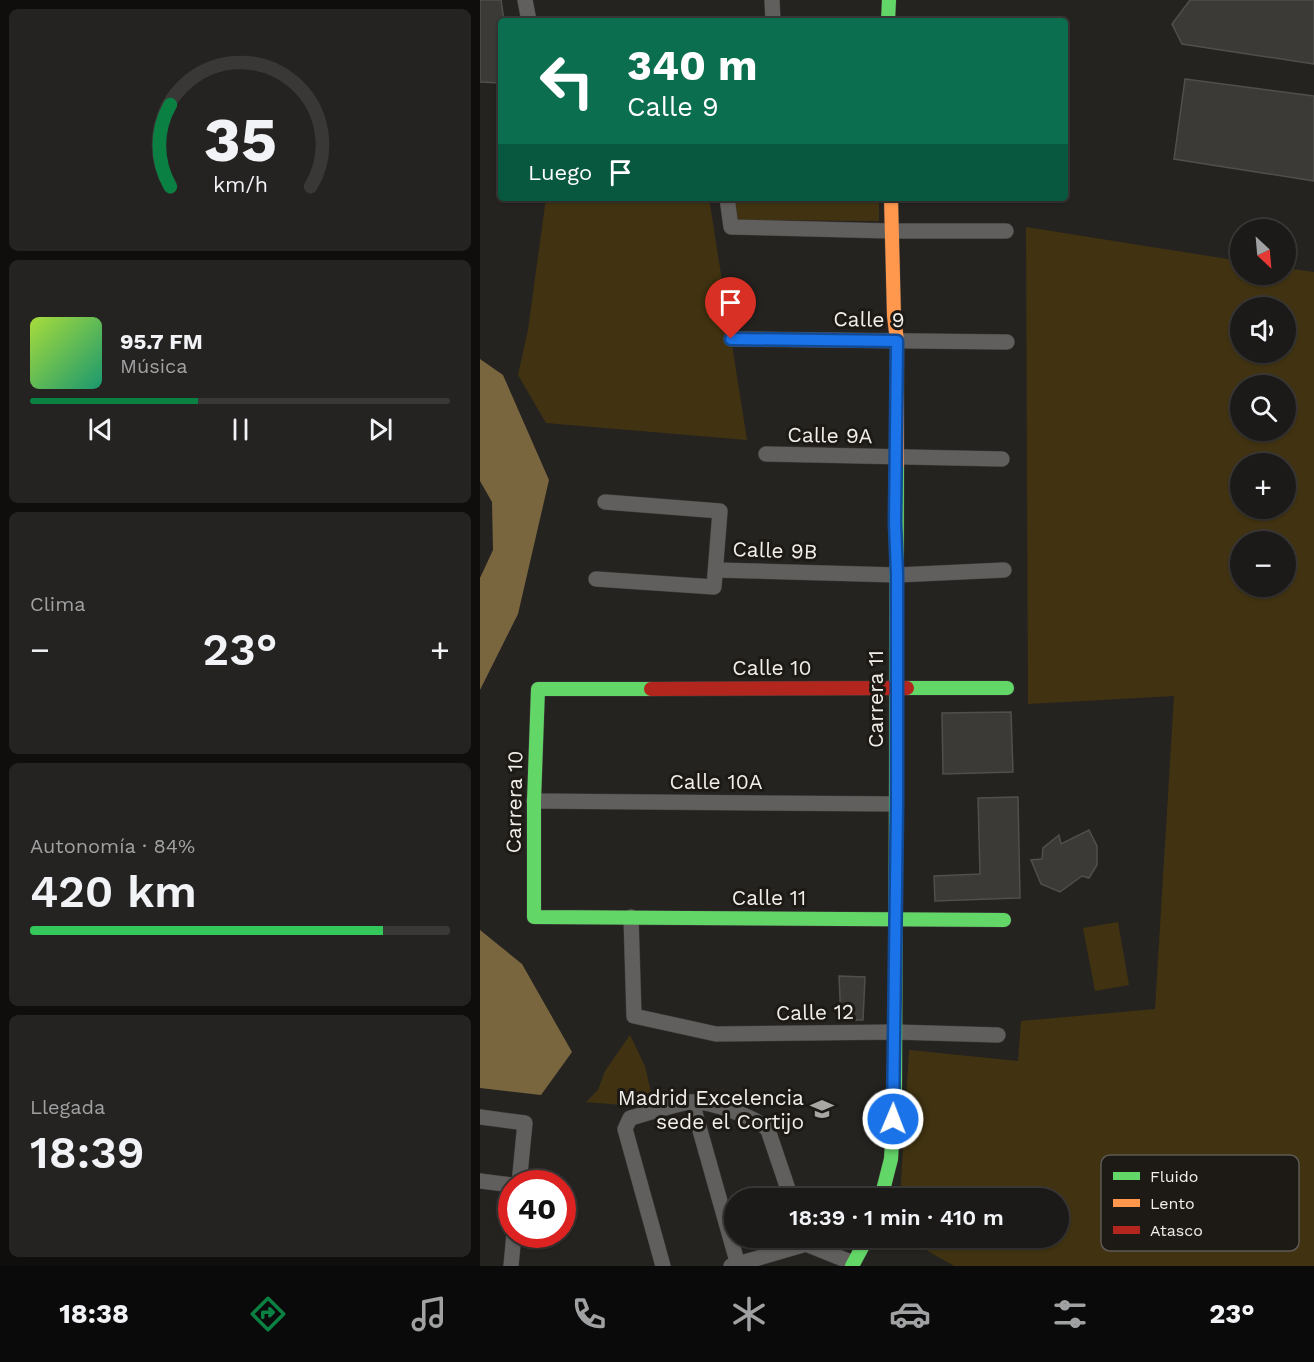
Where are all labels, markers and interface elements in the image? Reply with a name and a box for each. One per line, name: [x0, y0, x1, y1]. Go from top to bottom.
text: 340 m: [627, 41, 758, 90]
icon: left: [528, 42, 606, 120]
text: Calle 9: [627, 91, 719, 123]
text: 35: [203, 103, 277, 176]
icon: arrive: [604, 156, 637, 189]
text: Luego: [528, 160, 592, 185]
text: km/h: [212, 173, 268, 198]
north arrow: [1230, 219, 1296, 285]
map controls: [1230, 219, 1296, 597]
pin: [705, 277, 756, 339]
icon: arrive: [714, 286, 747, 319]
button: sound: [1230, 297, 1296, 363]
street label: Calle 9: [833, 306, 905, 332]
text: 95.7 FM: [120, 329, 203, 354]
text: Música: [120, 354, 188, 378]
button: search: [1230, 375, 1296, 441]
icon: previous: [84, 413, 117, 446]
icon: pause: [224, 413, 257, 446]
icon: next: [364, 413, 397, 446]
street label: Calle 9A: [787, 422, 873, 448]
button: +: [1230, 453, 1296, 519]
button: −: [1230, 531, 1296, 597]
street label: Calle 9B: [732, 536, 818, 564]
text: Clima: [30, 592, 86, 616]
text: 23°: [203, 623, 277, 676]
text: −: [30, 630, 50, 669]
text: +: [430, 630, 450, 669]
street label: Carrera 11: [863, 650, 888, 748]
street label: Calle 10: [732, 655, 812, 680]
street label: Carrera 10: [501, 750, 527, 854]
street label: Calle 10A: [669, 769, 763, 794]
text: Autonomía · 84%: [30, 834, 195, 858]
text: 420 km: [30, 865, 197, 918]
street label: Calle 11: [732, 885, 806, 910]
street label: Calle 12: [776, 999, 854, 1025]
place label: Madrid Excelencia sede el Cortijo: [618, 1085, 804, 1134]
position arrow: [861, 1087, 925, 1151]
text: Llegada: [30, 1095, 105, 1119]
school or university icon: Madrid Excelencia sede el Cortijo: [809, 1096, 835, 1122]
text: 18:39: [30, 1126, 145, 1179]
legend: [1101, 1155, 1299, 1251]
text: Fluido: [1150, 1167, 1198, 1186]
speed limit sign: 40: [498, 1170, 576, 1248]
text: Lento: [1150, 1194, 1195, 1213]
text: 18:39 · 1 min · 410 m: [789, 1205, 1004, 1230]
text: Atasco: [1150, 1221, 1203, 1240]
icon: directions: [247, 1293, 289, 1335]
icon: music: [408, 1293, 450, 1335]
icon: phone: [568, 1293, 610, 1335]
icon: climate: [728, 1293, 770, 1335]
icon: car: [889, 1293, 931, 1335]
icon: filters: [1049, 1293, 1091, 1335]
text: 18:38: [59, 1298, 129, 1330]
text: 23°: [1209, 1298, 1255, 1330]

